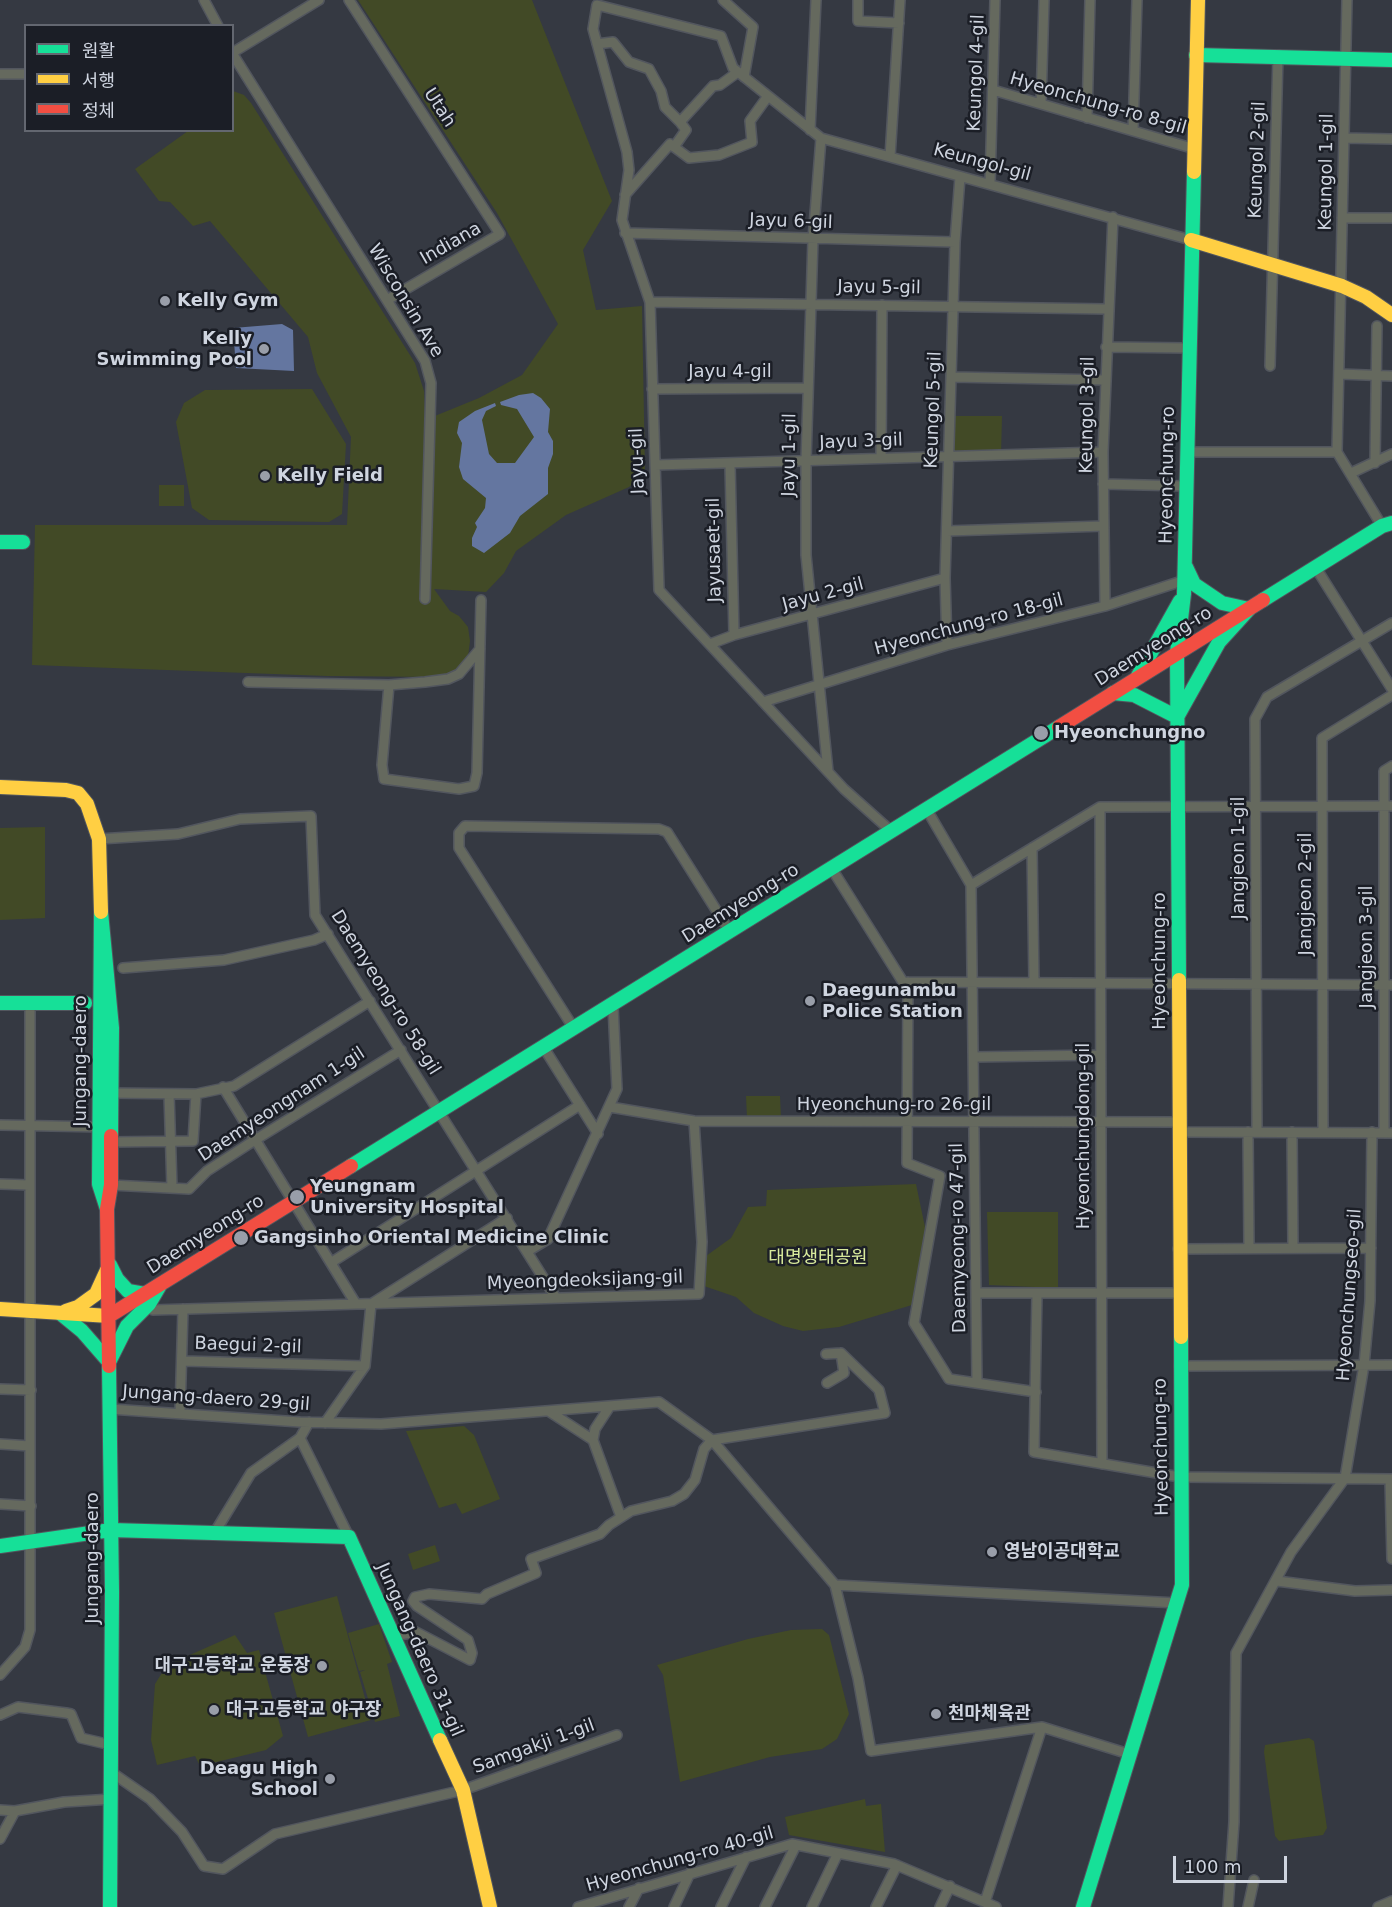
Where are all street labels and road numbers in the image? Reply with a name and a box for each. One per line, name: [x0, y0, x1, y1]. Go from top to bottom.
street label: Keungol 4-gil: [964, 14, 990, 132]
street label: Hyeonchung-ro 8-gil: [1007, 68, 1189, 140]
street label: Utah: [418, 84, 460, 132]
street label: Keungol 2-gil: [1245, 101, 1271, 219]
street label: Keungol 1-gil: [1315, 113, 1339, 231]
street label: Keungol-gil: [931, 140, 1033, 186]
street label: Jayu 6-gil: [749, 210, 833, 234]
street label: Indiana: [417, 218, 485, 270]
street label: Wisconsin Ave: [363, 240, 447, 362]
street label: Jayu 5-gil: [837, 276, 921, 300]
street label: Keungol 5-gil: [921, 351, 947, 469]
street label: Keungol 3-gil: [1076, 356, 1100, 474]
street label: Jayu 4-gil: [688, 361, 772, 383]
street label: Hyeonchung-ro: [1156, 406, 1180, 544]
street label: Jayu 1-gil: [778, 413, 802, 497]
street label: Jayu-gil: [626, 427, 650, 495]
street label: Jayu 3-gil: [819, 430, 903, 454]
street label: Jayusaet-gil: [703, 497, 727, 603]
street label: Jayu 2-gil: [780, 574, 866, 616]
street label: Hyeonchung-ro 18-gil: [872, 589, 1066, 661]
street label: Daemyeong-ro: [1092, 602, 1216, 692]
street label: Jangjeon 1-gil: [1228, 797, 1250, 919]
street label: Jangjeon 2-gil: [1295, 833, 1317, 955]
street label: Daemyeong-ro: [679, 859, 803, 949]
street label: Jangjeon 3-gil: [1356, 886, 1378, 1008]
street label: Hyeonchung-ro: [1149, 892, 1171, 1030]
street label: Daemyeong-ro 58-gil: [325, 907, 445, 1079]
street label: Jungang-daero: [70, 995, 92, 1127]
street label: Daemyeongnam 1-gil: [195, 1043, 369, 1167]
street label: Hyeonchungdong-gil: [1073, 1043, 1095, 1229]
street label: Hyeonchung-ro 26-gil: [797, 1094, 991, 1116]
street label: Daemyeong-ro 47-gil: [947, 1143, 971, 1333]
street label: Daemyeong-ro: [144, 1190, 268, 1280]
street label: Hyeonchungseo-gil: [1333, 1208, 1367, 1382]
street label: Myeongdeoksijang-gil: [487, 1267, 683, 1295]
street label: Baegui 2-gil: [194, 1333, 302, 1359]
street label: Hyeonchung-ro: [1150, 1378, 1174, 1516]
street label: Jungang-daero 29-gil: [121, 1382, 311, 1416]
street label: Jungang-daero: [82, 1492, 104, 1624]
street label: Jungang-daero 31-gil: [371, 1560, 467, 1740]
street label: Samgakji 1-gil: [470, 1715, 598, 1779]
street label: Hyeonchung-ro 40-gil: [584, 1823, 776, 1897]

